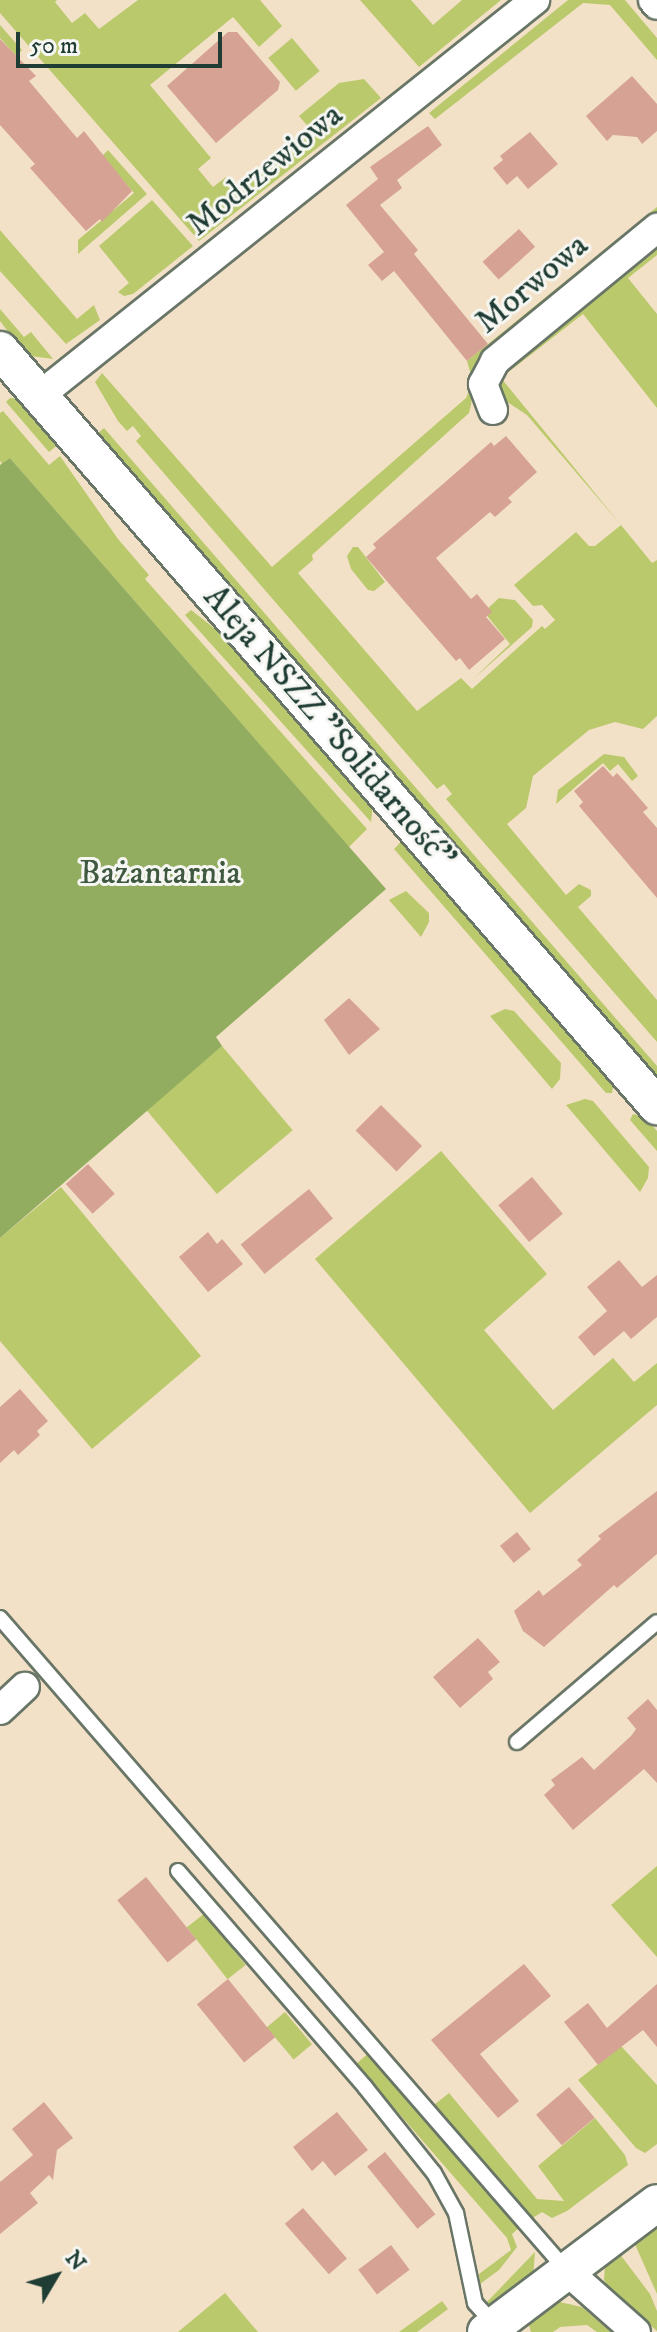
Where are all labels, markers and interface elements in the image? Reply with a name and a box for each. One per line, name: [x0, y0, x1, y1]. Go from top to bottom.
scale bar: [20, 16, 226, 66]
text: 50 m: [30, 31, 78, 61]
street label: Modrzewiowa: [179, 95, 351, 245]
street label: Morwowa: [467, 225, 597, 343]
street label: Aleja NSZZ "Solidarność": [194, 577, 464, 879]
park label: Bażantarnia: [79, 854, 241, 894]
north arrow: [16, 2236, 96, 2316]
text: N: [59, 2245, 92, 2276]

